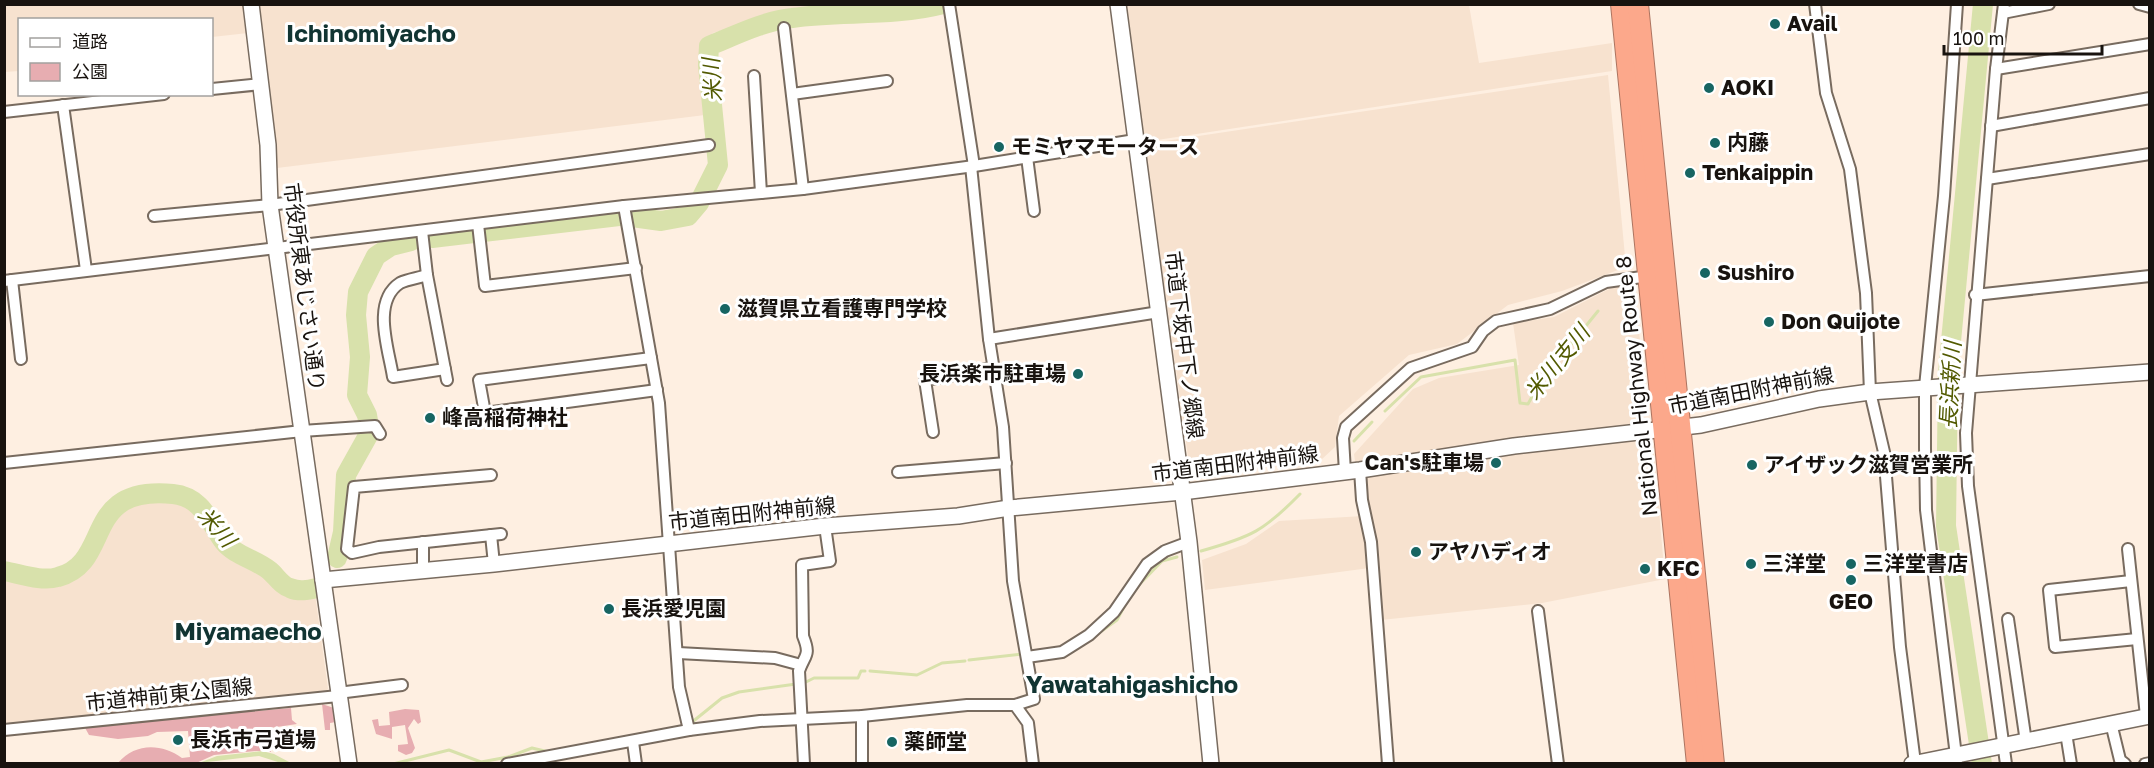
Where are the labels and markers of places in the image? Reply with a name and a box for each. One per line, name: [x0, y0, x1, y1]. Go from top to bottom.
place label: Avail: [1787, 10, 1838, 36]
marker: Avail: [1768, 17, 1782, 31]
place label: AOKI: [1721, 74, 1774, 100]
marker: AOKI: [1702, 81, 1716, 95]
place label: 内藤: [1727, 129, 1769, 155]
place label: モミヤマモータース: [1011, 133, 1199, 159]
marker: 内藤: [1708, 136, 1722, 150]
marker: モミヤマモータース: [992, 140, 1006, 154]
place label: Tenkaippin: [1702, 159, 1813, 185]
marker: Tenkaippin: [1683, 166, 1697, 180]
place label: Sushiro: [1717, 259, 1794, 285]
marker: Sushiro: [1698, 266, 1712, 280]
place label: 滋賀県立看護専門学校: [737, 295, 947, 321]
marker: 滋賀県立看護専門学校: [718, 302, 732, 316]
place label: Don Quijote: [1781, 308, 1900, 334]
marker: Don Quijote: [1762, 315, 1776, 329]
place label: 長浜楽市駐車場: [919, 360, 1066, 386]
marker: 長浜楽市駐車場: [1071, 367, 1085, 381]
place label: 峰高稲荷神社: [442, 404, 568, 430]
marker: 峰高稲荷神社: [423, 411, 437, 425]
place label: Can's駐車場: [1365, 449, 1484, 475]
place label: アイザック滋賀営業所: [1764, 451, 1973, 477]
marker: Can's駐車場: [1489, 456, 1503, 470]
marker: アイザック滋賀営業所: [1745, 458, 1759, 472]
place label: アヤハディオ: [1428, 538, 1552, 564]
marker: アヤハディオ: [1409, 545, 1423, 559]
place label: 三洋堂: [1763, 550, 1826, 576]
place label: 三洋堂書店: [1863, 550, 1968, 576]
place label: KFC: [1657, 555, 1700, 581]
marker: 三洋堂: [1744, 557, 1758, 571]
marker: 三洋堂書店: [1844, 557, 1858, 571]
marker: KFC: [1638, 562, 1652, 576]
marker: GEO: [1844, 573, 1858, 587]
place label: GEO: [1829, 588, 1873, 614]
place label: 長浜愛児園: [621, 595, 726, 621]
marker: 長浜愛児園: [602, 602, 616, 616]
place label: 長浜市弓道場: [190, 726, 316, 752]
place label: 薬師堂: [904, 728, 967, 754]
marker: 長浜市弓道場: [171, 733, 185, 747]
marker: 薬師堂: [885, 735, 899, 749]

